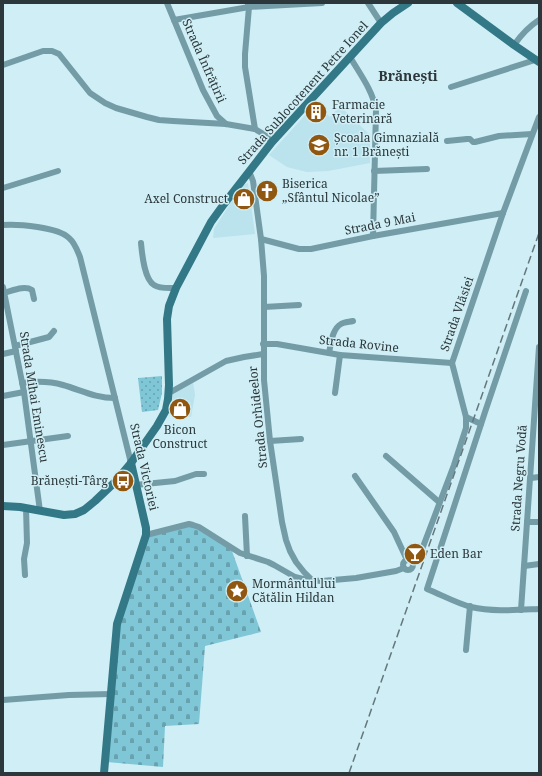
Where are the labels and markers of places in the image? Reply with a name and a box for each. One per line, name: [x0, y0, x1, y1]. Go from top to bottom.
place label: Farmacie Veterinară: [332, 96, 393, 127]
building icon: Farmacie Veterinară: [303, 99, 329, 125]
place label: Școala Gimnazială nr. 1 Brănești: [334, 129, 439, 160]
school or university icon: Școala Gimnazială nr. 1 Brănești: [306, 132, 332, 158]
place label: Biserica „Sfântul Nicolae”: [282, 175, 380, 206]
church icon: Biserica „Sfântul Nicolae”: [254, 178, 280, 204]
shop icon: Axel Construct: [231, 186, 257, 212]
place label: Axel Construct: [144, 190, 228, 207]
shop icon: Bicon Construct: [167, 396, 193, 422]
place label: Bicon Construct: [152, 421, 208, 452]
bus stop icon: Brănești-Târg: [110, 468, 136, 494]
place label: Brănești-Târg: [31, 472, 109, 489]
bar icon: Eden Bar: [402, 541, 428, 567]
place label: Eden Bar: [430, 545, 483, 562]
place label: Mormântul lui Cătălin Hildan: [252, 575, 336, 606]
place icon: Mormântul lui Cătălin Hildan: [224, 578, 250, 604]

